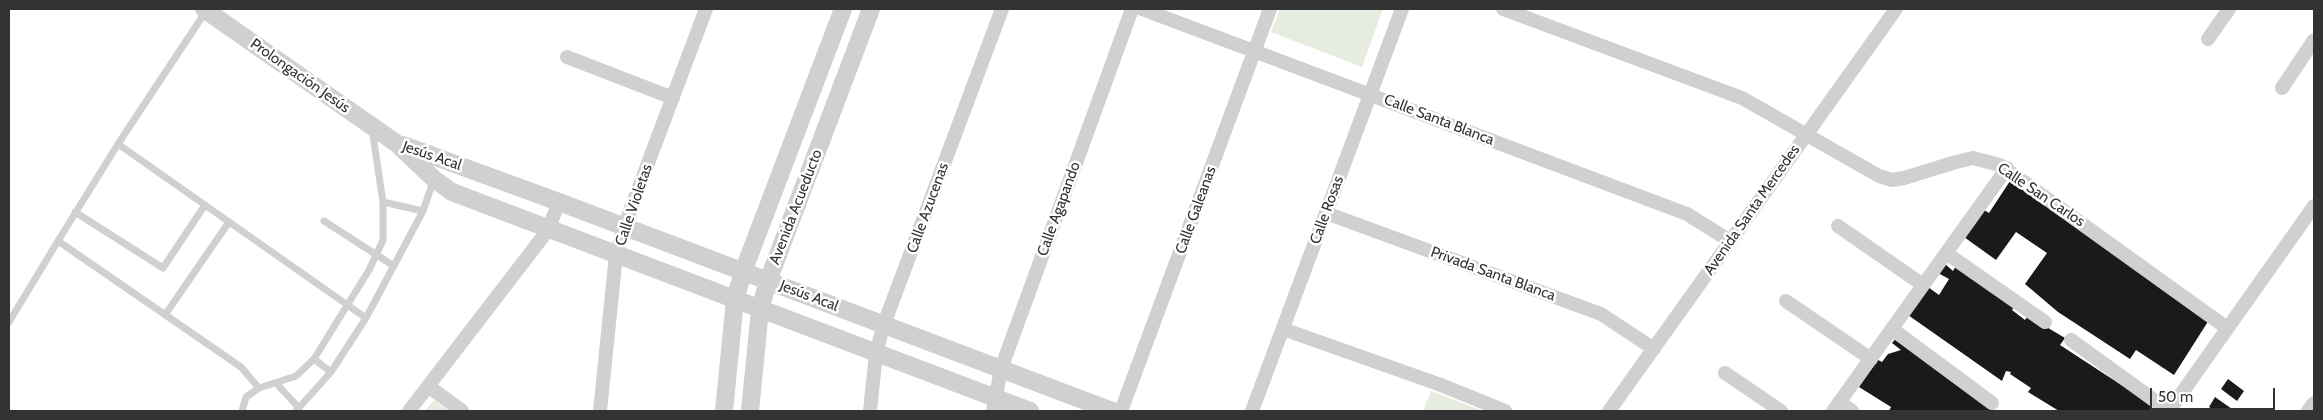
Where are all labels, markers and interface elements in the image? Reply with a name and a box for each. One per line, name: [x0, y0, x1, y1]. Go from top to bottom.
street label: Prolongación Jesús: [247, 35, 353, 117]
street label: Calle Santa Blanca: [1381, 91, 1497, 149]
street label: Jesús Acal: [400, 137, 464, 175]
street label: Avenida Santa Mercedes: [1700, 141, 1804, 279]
street label: Avenida Acueducto: [766, 147, 826, 267]
street label: Calle Agapando: [1034, 159, 1084, 259]
street label: Calle San Carlos: [1994, 159, 2088, 231]
street label: Calle Azucenas: [903, 160, 953, 256]
street label: Calle Violetas: [612, 162, 656, 248]
street label: Calle Galeanas: [1172, 164, 1220, 256]
street label: Calle Rosas: [1306, 174, 1348, 246]
street label: Privada Santa Blanca: [1428, 243, 1558, 305]
street label: Jesús Acal: [777, 277, 841, 315]
scale bar: [2153, 378, 2278, 410]
text: 50 m: [2158, 388, 2193, 406]

